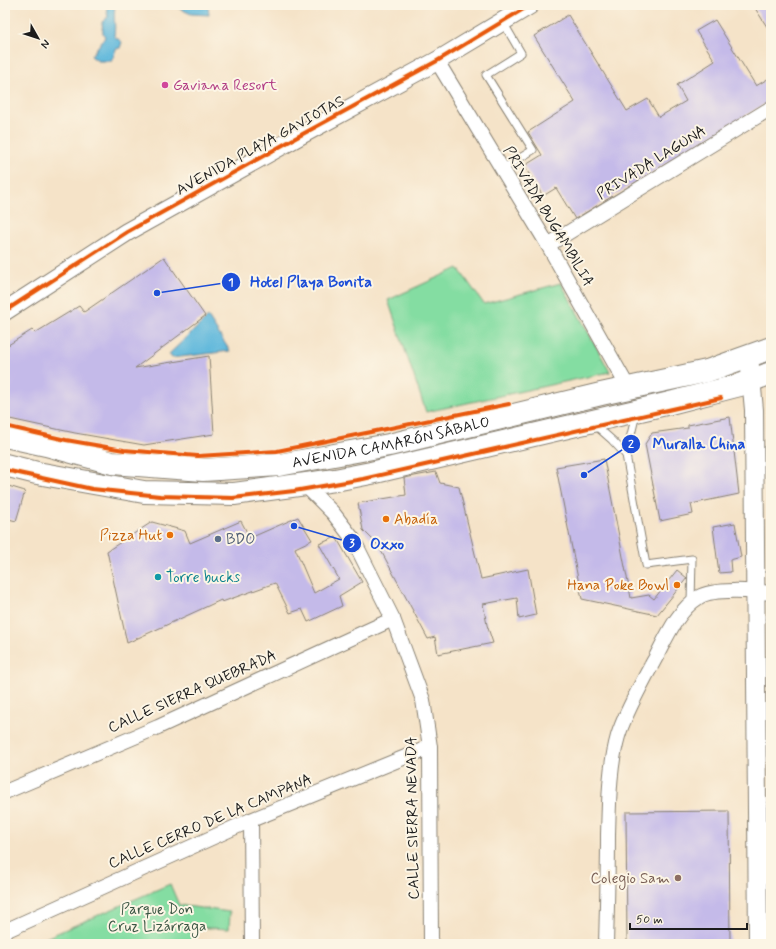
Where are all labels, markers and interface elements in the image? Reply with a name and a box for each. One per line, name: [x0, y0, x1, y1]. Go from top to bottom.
north arrow: [18, 18, 58, 58]
text: N: [37, 36, 53, 51]
place label: Gaviana Resort: [173, 76, 277, 96]
marker: Gaviana Resort: [160, 80, 170, 90]
street label: AVENIDA PLAYA GAVIOTAS: [173, 91, 348, 201]
street label: PRIVADA LAGUNA: [593, 121, 710, 205]
street label: PRIVADA BUGAMBILIA: [498, 142, 598, 291]
callout: Hotel Playa Bonita: [221, 268, 381, 296]
text: Hotel Playa Bonita: [250, 272, 372, 293]
text: 1: [228, 275, 234, 291]
street label: AVENIDA CAMARÓN SÁBALO: [291, 412, 492, 473]
callout: Muralla China: [621, 430, 757, 458]
text: Muralla China: [653, 434, 746, 455]
text: 2: [628, 437, 634, 453]
place label: Abadía: [394, 510, 438, 530]
marker: Abadía: [381, 514, 391, 524]
place label: Pizza Hut: [100, 526, 162, 546]
callout: Oxxo: [342, 529, 412, 557]
marker: Pizza Hut: [165, 530, 175, 540]
place label: BDO: [226, 530, 255, 550]
marker: BDO: [213, 534, 223, 544]
text: Oxxo: [370, 534, 405, 555]
text: 3: [349, 536, 355, 552]
place label: Torre bucks: [166, 568, 241, 588]
marker: Torre bucks: [153, 572, 163, 582]
place label: Hana Poke Bowl: [567, 576, 669, 596]
marker: Hana Poke Bowl: [672, 580, 682, 590]
street label: CALLE SIERRA QUEBRADA: [105, 646, 280, 738]
street label: CALLE SIERRA NEVADA: [402, 736, 424, 900]
street label: CALLE CERRO DE LA CAMPANA: [105, 770, 315, 874]
place label: Colegio Sam: [590, 869, 670, 890]
marker: Colegio Sam: [673, 873, 683, 883]
park label: Parque Don Cruz Lizárraga: [108, 900, 206, 938]
scale bar: [630, 905, 747, 931]
text: 50 m: [636, 912, 663, 928]

